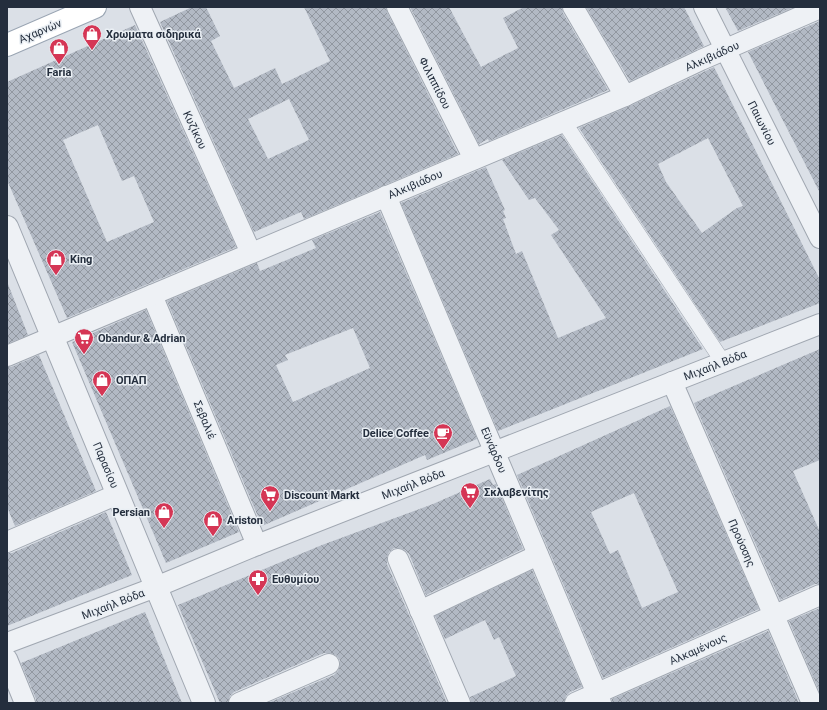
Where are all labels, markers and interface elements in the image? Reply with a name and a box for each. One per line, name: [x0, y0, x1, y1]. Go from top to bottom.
street label: Αχαρνών: [17, 16, 64, 46]
shop icon: Χρωματα σιδηρικά: [81, 23, 103, 51]
place label: Χρωματα σιδηρικά: [106, 28, 202, 41]
shop icon: Faria: [48, 37, 70, 65]
street label: Αλκιβιάδου: [683, 39, 741, 74]
street label: Φιλιππίδου: [416, 55, 453, 111]
place label: Faria: [47, 66, 71, 79]
street label: Παιωνίου: [745, 99, 778, 147]
street label: Κυζίκου: [180, 109, 209, 151]
street label: Αλκιβιάδου: [386, 167, 444, 202]
shop icon: King: [45, 248, 67, 276]
place label: King: [70, 253, 92, 266]
supermarket icon: Obandur & Adrian: [73, 327, 95, 355]
place label: Obandur & Adrian: [98, 332, 185, 345]
street label: Μιχαήλ Βόδα: [682, 347, 749, 383]
shop icon: ΟΠΑΠ: [91, 369, 113, 397]
place label: ΟΠΑΠ: [116, 374, 147, 387]
street label: Σεβαλιέ: [191, 399, 218, 441]
cafe icon: Delice Coffee: [432, 422, 454, 450]
street label: Εϋνάρδου: [478, 425, 509, 475]
place label: Delice Coffee: [363, 427, 429, 440]
street label: Παρασίου: [90, 440, 121, 490]
street label: Μιχαήλ Βόδα: [380, 466, 447, 502]
supermarket icon: Σκλαβενίτης: [459, 481, 481, 509]
supermarket icon: Discount Markt: [259, 484, 281, 512]
place label: Σκλαβενίτης: [484, 486, 549, 499]
place label: Discount Markt: [284, 489, 360, 502]
shop icon: Persian: [153, 501, 175, 529]
place label: Persian: [112, 506, 150, 519]
shop icon: Ariston: [202, 509, 224, 537]
place label: Ariston: [227, 514, 263, 527]
street label: Προύσσης: [725, 517, 758, 569]
pharmacy icon: Ευθυμίου: [247, 568, 269, 596]
place label: Ευθυμίου: [272, 573, 319, 586]
street label: Μιχαήλ Βόδα: [80, 586, 147, 622]
street label: Αλκαμένους: [668, 631, 729, 668]

